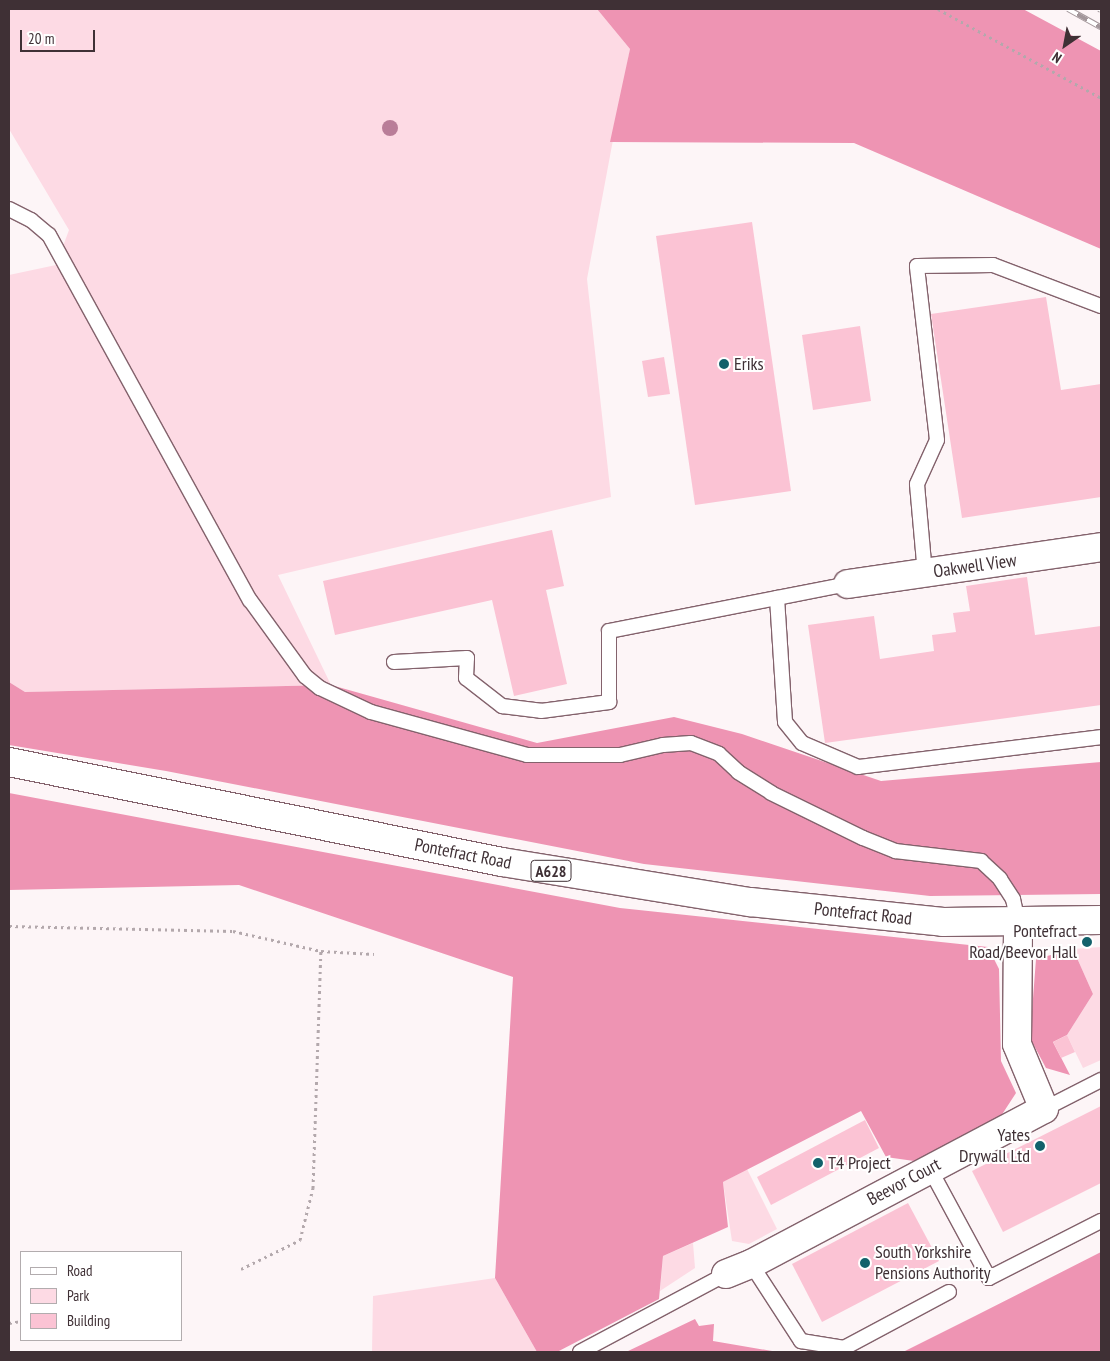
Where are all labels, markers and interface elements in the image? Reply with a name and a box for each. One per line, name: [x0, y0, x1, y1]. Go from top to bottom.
scale bar: [22, 20, 98, 52]
north arrow: [1040, 20, 1090, 70]
text: 20 m: [28, 29, 54, 48]
text: N: [1049, 48, 1065, 67]
place label: Eriks: [734, 353, 764, 375]
marker: Eriks: [718, 358, 730, 370]
street label: Oakwell View: [932, 549, 1018, 583]
street label: Pontefract Road: [413, 834, 513, 874]
road number: A628: [530, 858, 572, 884]
street label: Pontefract Road: [813, 898, 913, 930]
place label: Pontefract Road/Beevor Hall: [969, 921, 1077, 964]
marker: Pontefract Road/Beevor Hall: [1081, 936, 1093, 948]
place label: Yates Drywall Ltd: [959, 1125, 1030, 1168]
marker: Yates Drywall Ltd: [1034, 1140, 1046, 1152]
place label: T4 Project: [828, 1152, 891, 1174]
street label: Beevor Court: [864, 1154, 944, 1210]
marker: T4 Project: [812, 1157, 824, 1169]
place label: South Yorkshire Pensions Authority: [875, 1242, 991, 1284]
legend: [20, 1251, 182, 1341]
marker: South Yorkshire Pensions Authority: [859, 1257, 871, 1269]
text: Road: [67, 1261, 93, 1280]
text: Park: [67, 1286, 89, 1305]
text: Building: [67, 1311, 110, 1330]

